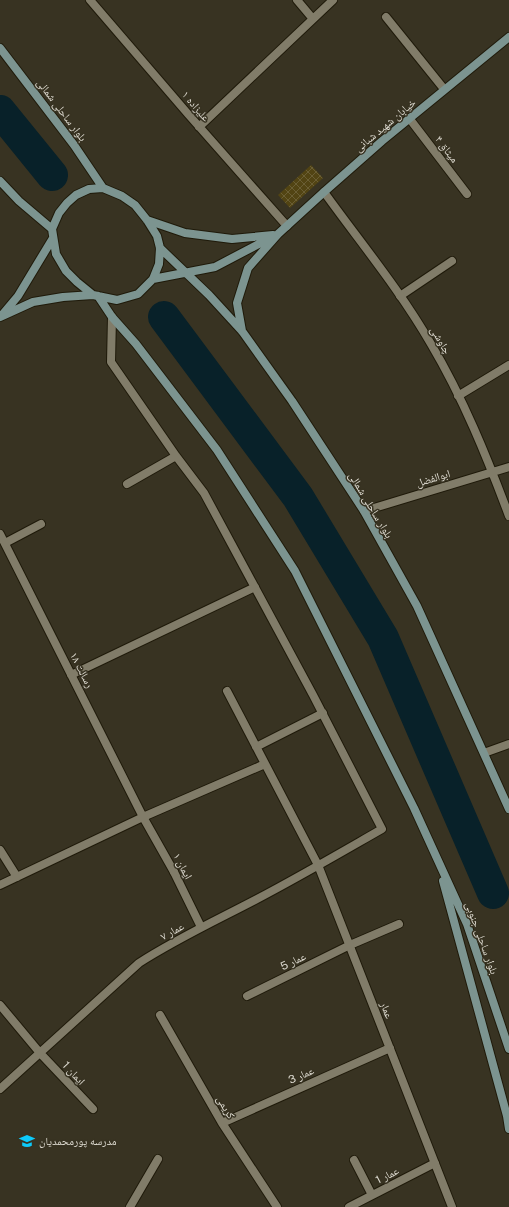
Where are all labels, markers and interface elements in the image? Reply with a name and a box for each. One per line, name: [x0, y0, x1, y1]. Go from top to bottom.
street label: بلوار ساحلی شمالی: [34, 77, 89, 144]
street label: علیزاده ۱: [180, 88, 213, 124]
street label: خیابان شهید شبانی: [352, 96, 419, 155]
street label: میثاق ۴: [432, 133, 461, 165]
street label: چاوشی: [428, 324, 454, 356]
street label: ابوالفضل: [414, 467, 452, 490]
street label: بلوار ساحلی شمالی: [346, 470, 395, 541]
street label: رسالت ۱۸: [68, 650, 96, 690]
street label: ایمان ۱: [170, 851, 195, 882]
street label: بلوار ساحلی جنوبی: [462, 900, 501, 976]
street label: عمار ۷: [158, 920, 186, 942]
street label: عمار 5: [278, 950, 308, 972]
street label: عمار: [378, 999, 396, 1021]
street label: ایمان 1: [60, 1059, 88, 1088]
street label: عمار 3: [286, 1064, 316, 1086]
street label: کریمی: [214, 1093, 238, 1122]
school or university icon: مدرسه پورمحمدیان: [18, 1132, 36, 1150]
place label: مدرسه پورمحمدیان: [39, 1135, 117, 1148]
street label: عمار 1: [373, 1164, 401, 1186]

